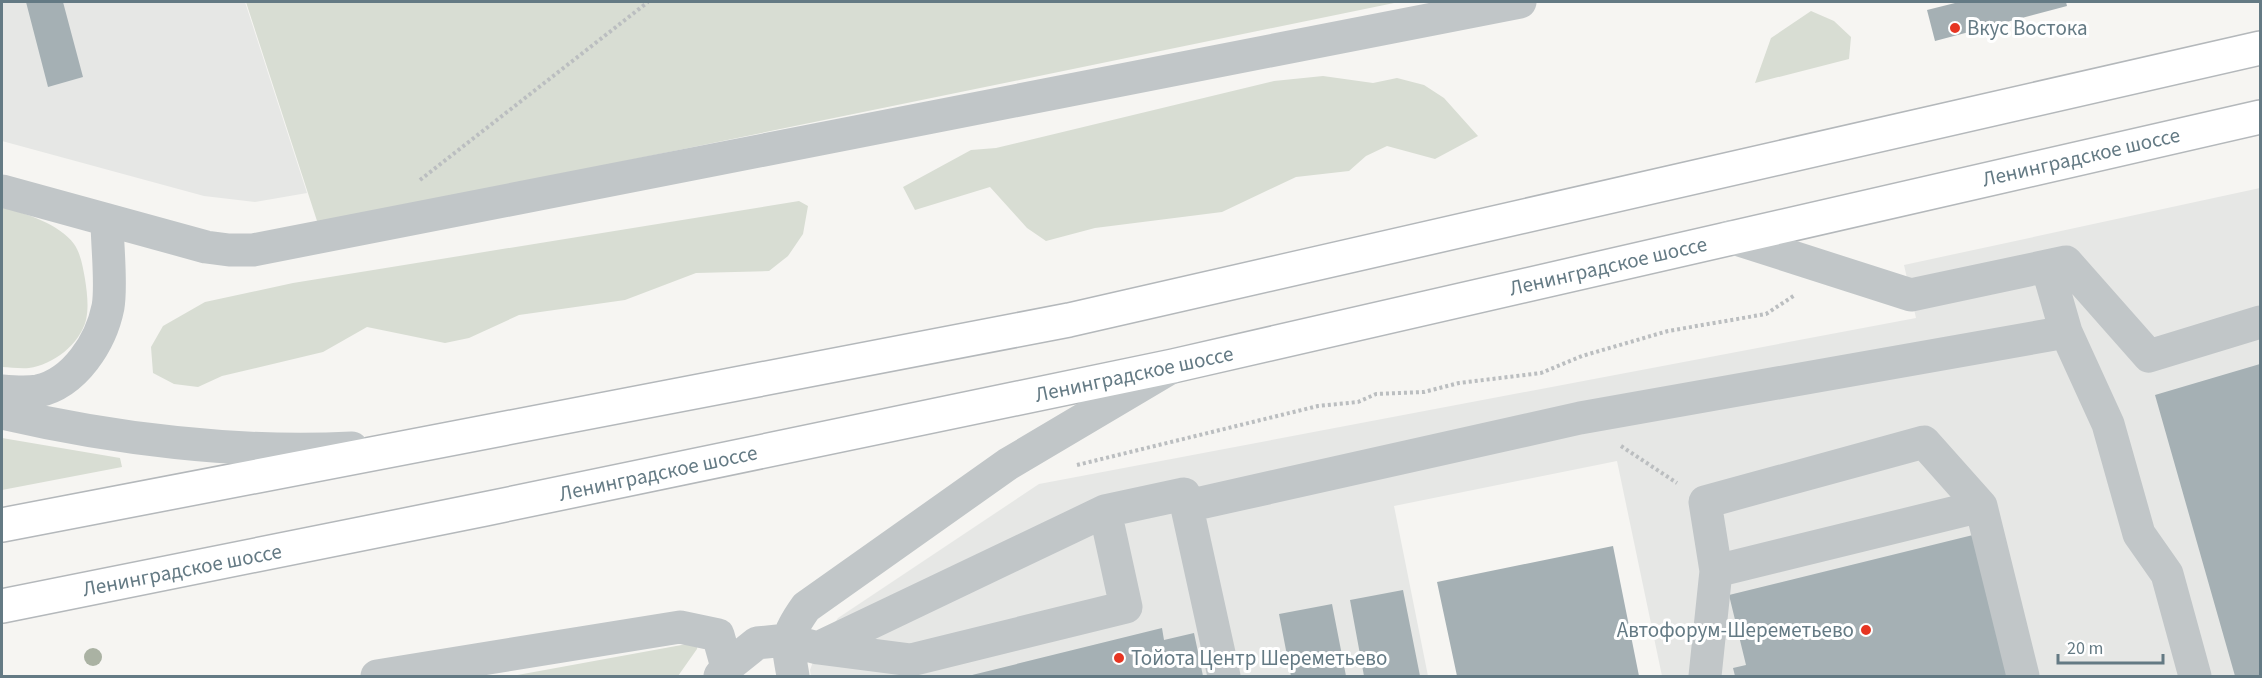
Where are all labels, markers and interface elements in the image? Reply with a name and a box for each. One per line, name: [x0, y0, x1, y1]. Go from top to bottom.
place label: Вкус Востока: [1967, 13, 2088, 43]
marker: Вкус Востока: [1948, 21, 1962, 35]
street label: Ленинградское шоссе: [1979, 120, 2183, 194]
street label: Ленинградское шоссе: [1506, 229, 1710, 303]
street label: Ленинградское шоссе: [1032, 338, 1236, 410]
street label: Ленинградское шоссе: [556, 437, 760, 509]
street label: Ленинградское шоссе: [80, 536, 284, 604]
place label: Автофорум-Шереметьево: [1617, 615, 1854, 645]
marker: Автофорум-Шереметьево: [1859, 623, 1873, 637]
scale bar: [2058, 627, 2163, 665]
text: 20 m: [2067, 636, 2103, 661]
place label: Тойота Центр Шереметьево: [1131, 643, 1387, 673]
marker: Тойота Центр Шереметьево: [1112, 651, 1126, 665]

